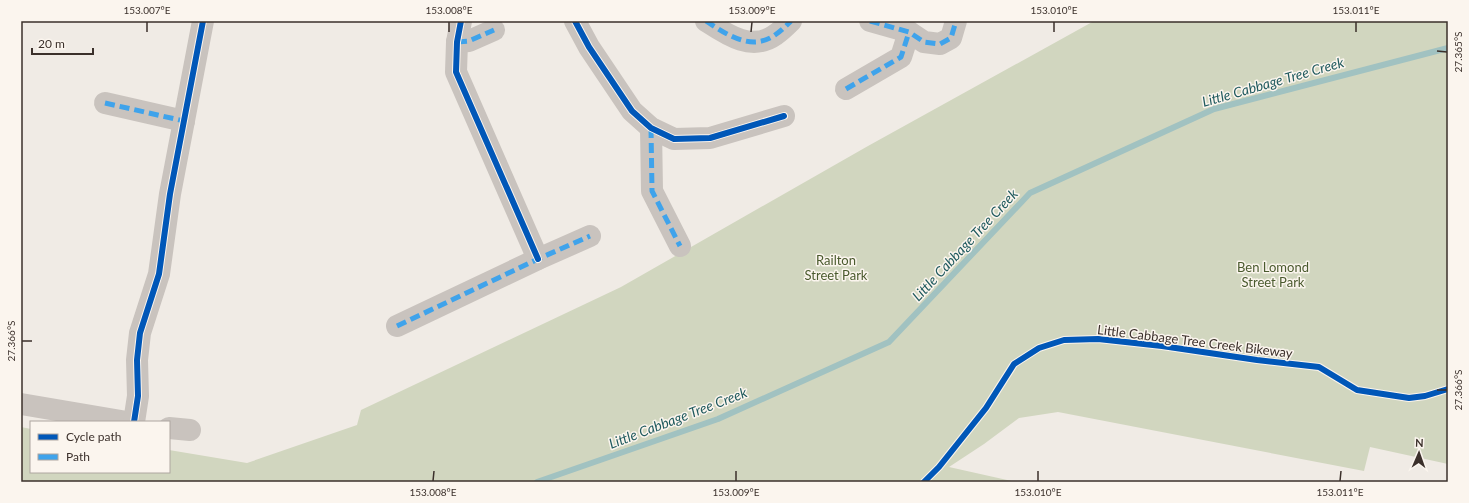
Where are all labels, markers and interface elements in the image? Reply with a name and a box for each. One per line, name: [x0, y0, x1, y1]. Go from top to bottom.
text: 153.007°E: [123, 4, 171, 16]
text: 153.008°E: [425, 4, 473, 16]
text: 153.009°E: [728, 4, 776, 16]
text: 153.010°E: [1030, 4, 1078, 16]
text: 153.011°E: [1332, 4, 1380, 16]
scale bar: [32, 30, 93, 56]
text: 27.365°S: [1452, 32, 1464, 72]
text: 20 m: [38, 36, 65, 51]
water label: Little Cabbage Tree Creek: [1200, 53, 1346, 110]
water label: Little Cabbage Tree Creek: [908, 185, 1021, 304]
park label: Railton Street Park: [805, 252, 868, 283]
park label: Ben Lomond Street Park: [1237, 259, 1309, 290]
text: 27.366°S: [5, 321, 17, 361]
street label: Little Cabbage Tree Creek Bikeway: [1096, 321, 1294, 361]
text: 27.366°S: [1452, 370, 1464, 410]
water label: Little Cabbage Tree Creek: [606, 383, 750, 452]
legend: [30, 421, 170, 473]
text: Cycle path: [66, 429, 121, 444]
north arrow: [1399, 433, 1439, 473]
text: N: [1415, 436, 1424, 449]
text: Path: [66, 449, 90, 464]
text: 153.008°E: [409, 486, 457, 498]
text: 153.009°E: [712, 486, 760, 498]
text: 153.010°E: [1014, 486, 1062, 498]
text: 153.011°E: [1316, 486, 1364, 498]

